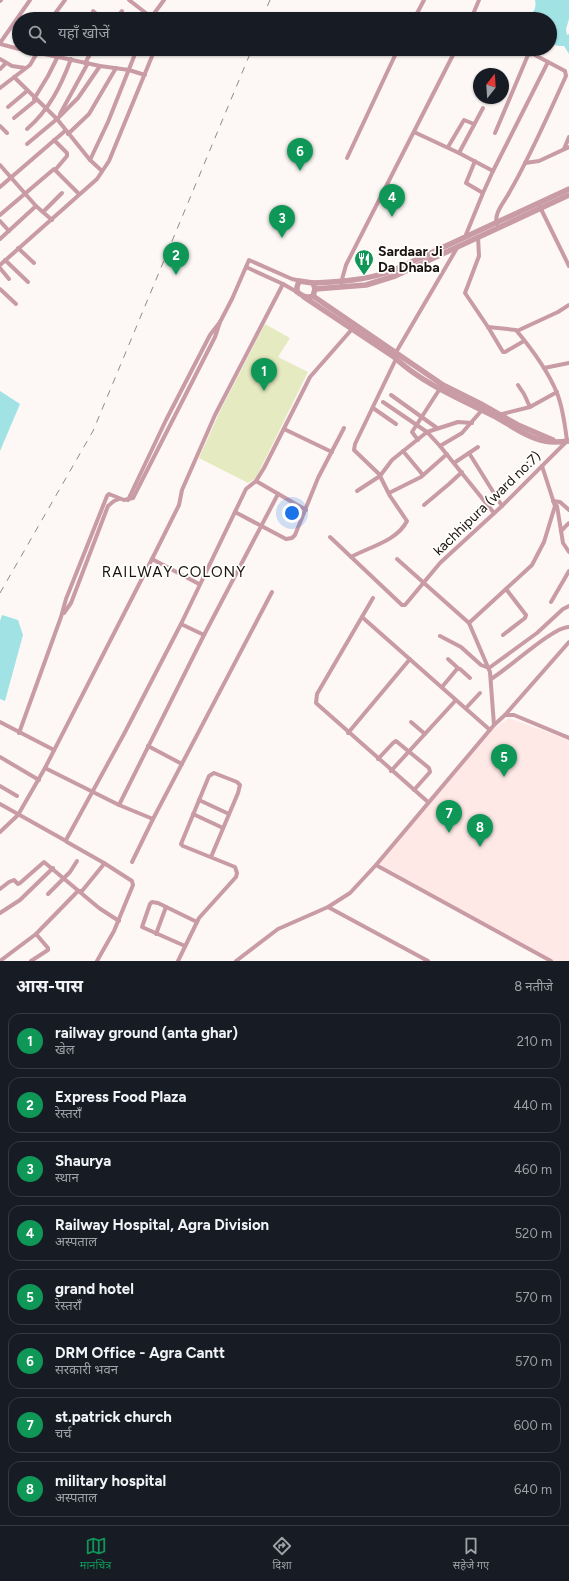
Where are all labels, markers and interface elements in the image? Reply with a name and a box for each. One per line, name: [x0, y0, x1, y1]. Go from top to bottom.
search box: [12, 12, 557, 56]
icon: search: [26, 23, 48, 45]
text: यहाँ खोजें: [58, 24, 110, 42]
north arrow: [473, 68, 509, 104]
pin: 6: [287, 138, 313, 171]
pin: 4: [379, 184, 405, 217]
pin: 3: [269, 205, 295, 238]
pin: 2: [163, 242, 189, 275]
place label: Sardaar Ji Da Dhaba: [378, 243, 443, 276]
restaurant icon: Sardaar Ji Da Dhaba: [353, 248, 375, 276]
pin: 1: [251, 358, 277, 391]
street label: kachhipura (ward no:7): [430, 448, 545, 559]
your location: [282, 503, 302, 523]
district label: RAILWAY COLONY: [102, 563, 246, 581]
pin: 5: [491, 744, 517, 777]
pin: 7: [436, 800, 462, 833]
pin: 8: [467, 814, 493, 847]
text: आस-पास: [16, 976, 83, 996]
text: 8 नतीजे: [514, 979, 553, 994]
text: railway ground (anta ghar): [55, 1024, 238, 1042]
text: 1: [27, 1034, 33, 1049]
text: 210 m: [517, 1034, 552, 1049]
text: खेल: [55, 1042, 74, 1057]
text: Express Food Plaza: [55, 1088, 186, 1106]
text: 2: [26, 1098, 34, 1113]
text: 440 m: [513, 1098, 552, 1113]
text: रेस्तराँ: [55, 1106, 81, 1121]
text: Shaurya: [55, 1152, 111, 1170]
text: 3: [26, 1162, 34, 1177]
text: 460 m: [514, 1162, 552, 1177]
text: स्थान: [55, 1170, 79, 1185]
text: Railway Hospital, Agra Division: [55, 1216, 269, 1234]
text: 4: [26, 1226, 34, 1241]
text: 520 m: [515, 1226, 552, 1241]
text: अस्पताल: [55, 1234, 97, 1249]
text: grand hotel: [55, 1280, 134, 1298]
text: 5: [26, 1290, 34, 1305]
text: 570 m: [515, 1290, 552, 1305]
text: रेस्तराँ: [55, 1298, 81, 1313]
text: DRM Office - Agra Cantt: [55, 1344, 225, 1362]
text: 6: [26, 1354, 34, 1369]
text: 570 m: [515, 1354, 552, 1369]
text: सरकारी भवन: [55, 1362, 118, 1377]
text: st.patrick church: [55, 1408, 172, 1426]
text: 7: [26, 1418, 34, 1433]
text: 600 m: [514, 1418, 552, 1433]
text: चर्च: [55, 1426, 72, 1441]
text: military hospital: [55, 1472, 166, 1490]
text: 8: [26, 1482, 34, 1497]
text: 640 m: [514, 1482, 552, 1497]
text: अस्पताल: [55, 1490, 97, 1505]
tab: मानचित्र: [80, 1535, 111, 1573]
tab: दिशा: [271, 1535, 293, 1573]
tab: सहेजे गए: [453, 1535, 489, 1573]

